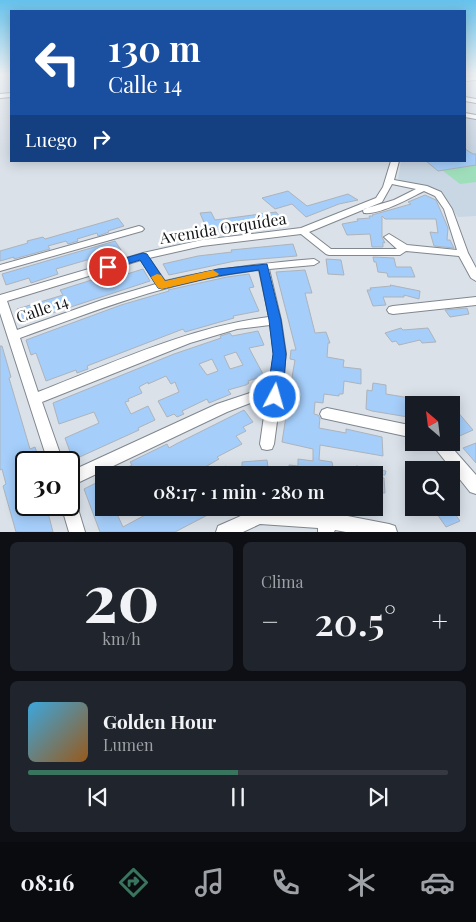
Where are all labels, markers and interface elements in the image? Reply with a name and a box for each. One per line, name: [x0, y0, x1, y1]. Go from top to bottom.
text: 130 m: [108, 24, 201, 71]
icon: left: [25, 30, 90, 95]
text: Calle 14: [108, 69, 182, 99]
icon: right: [87, 125, 115, 153]
text: Luego: [25, 126, 77, 152]
street label: Avenida Orquídea: [157, 207, 288, 248]
pin: [87, 246, 129, 288]
icon: arrive: [94, 253, 122, 281]
street label: Calle 14: [13, 290, 71, 327]
position arrow: [248, 370, 300, 422]
north arrow: [405, 396, 460, 451]
map controls: [405, 396, 460, 516]
speed limit sign: 30: [15, 451, 80, 516]
button: search: [405, 461, 460, 516]
text: 08:17 · 1 min · 280 m: [153, 478, 325, 504]
text: 20: [84, 552, 159, 638]
text: Clima: [261, 571, 303, 592]
text: 20.5°: [314, 595, 396, 646]
text: −: [261, 602, 279, 639]
text: +: [432, 602, 448, 639]
text: km/h: [102, 628, 141, 649]
text: Golden Hour: [103, 708, 216, 734]
text: Lumen: [103, 734, 154, 755]
icon: previous: [84, 783, 112, 811]
icon: pause: [224, 783, 252, 811]
icon: next: [364, 783, 392, 811]
icon: directions: [116, 865, 151, 900]
icon: music: [192, 865, 227, 900]
icon: phone: [268, 865, 303, 900]
icon: climate: [344, 865, 379, 900]
icon: car: [420, 865, 455, 900]
text: 08:16: [21, 867, 74, 897]

